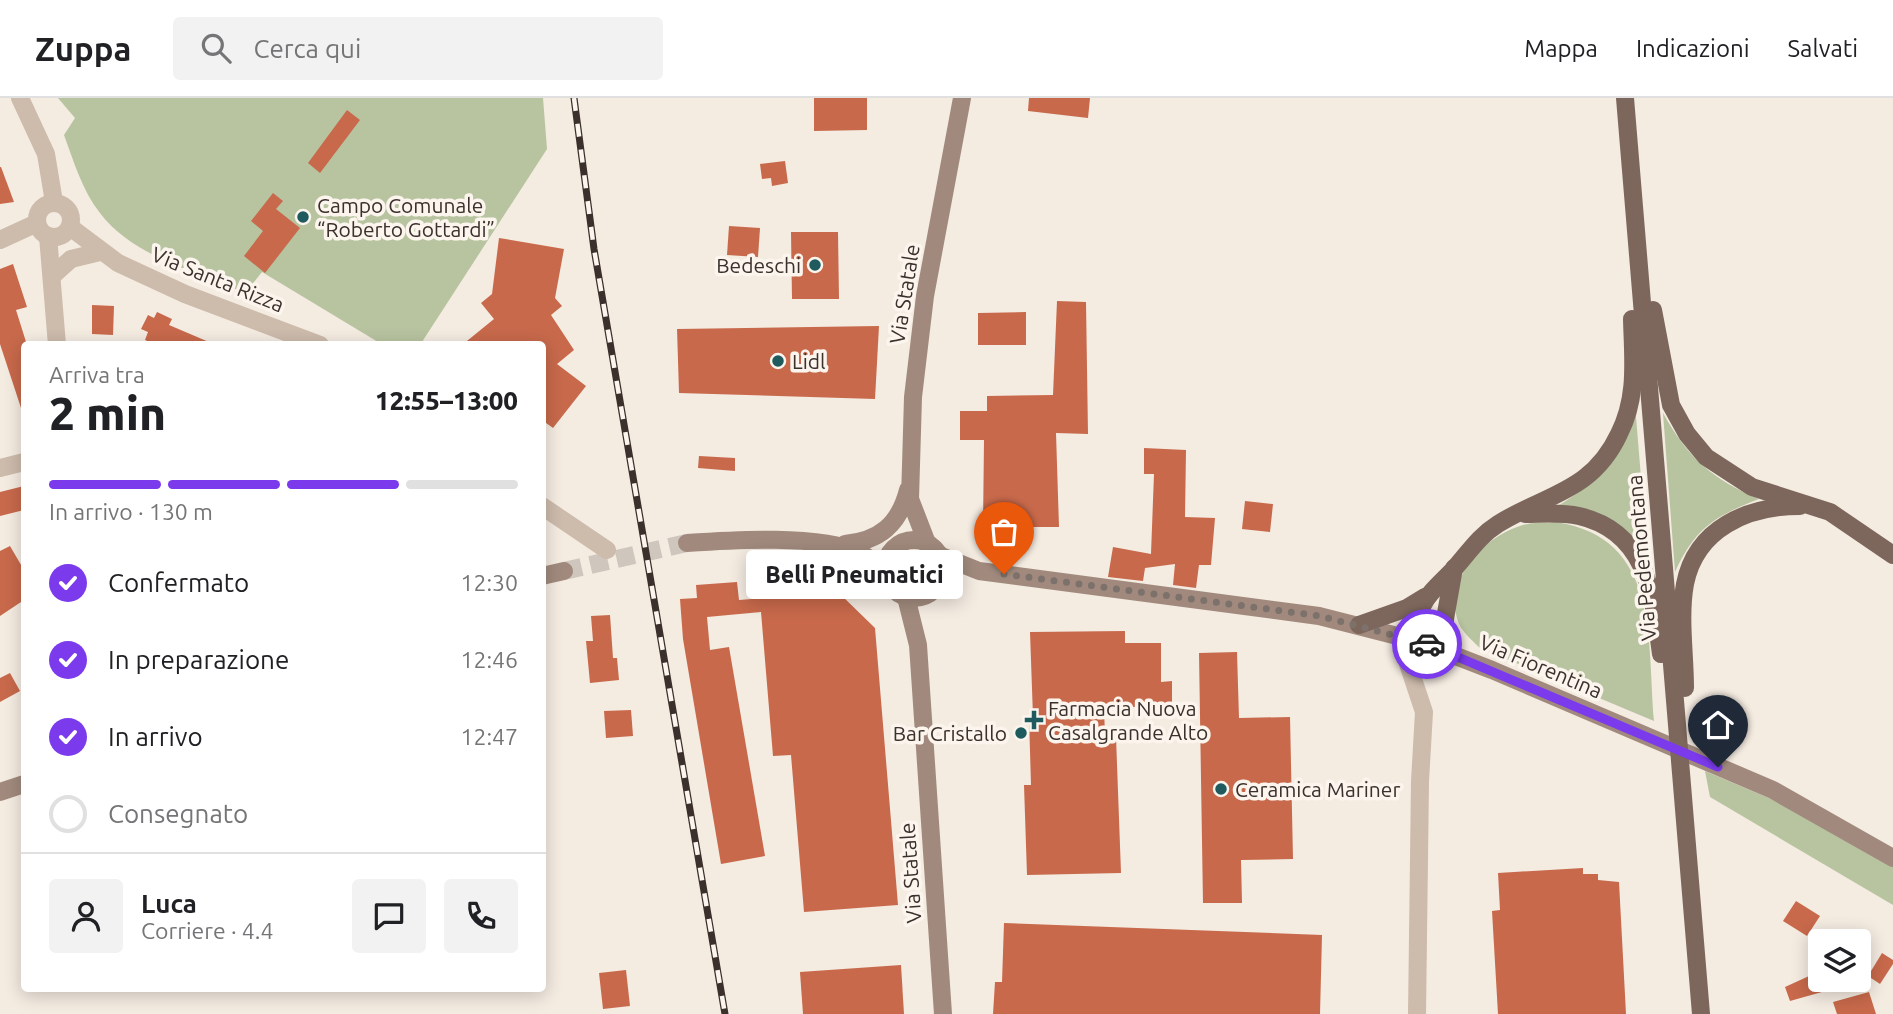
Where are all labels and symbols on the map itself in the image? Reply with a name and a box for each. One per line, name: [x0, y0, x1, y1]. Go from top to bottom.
place label: Campo Comunale “Roberto Gottardi”: [317, 193, 495, 241]
marker: Campo Comunale “Roberto Gottardi”: [295, 209, 311, 225]
street label: Via Santa Rizza: [148, 242, 288, 316]
street label: Via Statale: [884, 242, 924, 346]
place label: Bedeschi: [716, 253, 801, 277]
marker: Bedeschi: [807, 257, 823, 273]
place label: Lidl: [792, 349, 826, 373]
marker: Lidl: [770, 353, 786, 369]
street label: Via Pedemontana: [1622, 474, 1660, 642]
pin: [974, 502, 1034, 574]
callout: Belli Pneumatici: [745, 550, 962, 598]
courier: [1392, 609, 1462, 679]
street label: Via Fiorentina: [1476, 629, 1606, 703]
pin: [1688, 695, 1748, 767]
place label: Farmacia Nuova Casalgrande Alto: [1048, 696, 1208, 744]
marker: Farmacia Nuova Casalgrande Alto: [1026, 712, 1042, 728]
place label: Bar Cristallo: [893, 721, 1007, 745]
marker: Bar Cristallo: [1013, 725, 1029, 741]
place label: Ceramica Mariner: [1235, 777, 1400, 801]
marker: Ceramica Mariner: [1213, 781, 1229, 797]
street label: Via Statale: [895, 822, 925, 924]

